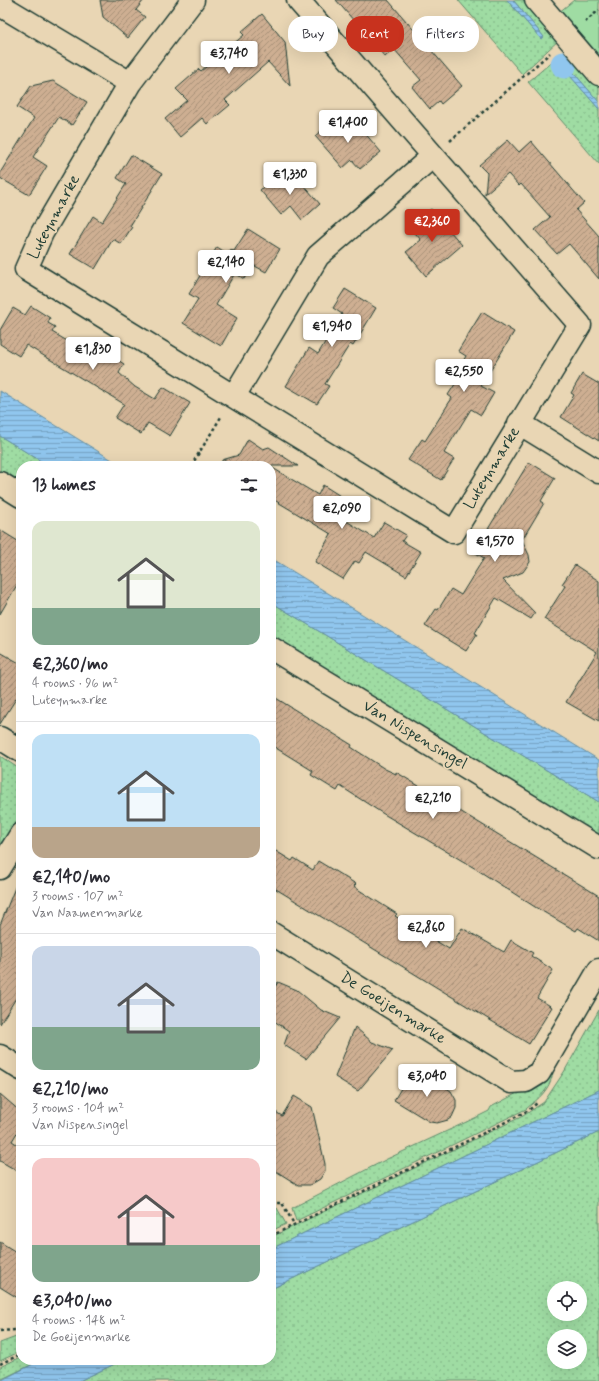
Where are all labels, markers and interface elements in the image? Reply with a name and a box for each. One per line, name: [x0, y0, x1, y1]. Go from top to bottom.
chip: Buy: [288, 16, 338, 52]
chip: Rent: [346, 16, 404, 52]
chip: Filters: [412, 16, 479, 52]
pin: €3,740: [196, 41, 262, 75]
text: €3,740: [210, 45, 248, 62]
pin: €1,400: [315, 110, 381, 144]
text: €1,400: [328, 114, 368, 131]
pin: €1,330: [257, 162, 323, 196]
text: €1,330: [272, 166, 308, 183]
street label: Luteynmarke: [23, 171, 85, 263]
pin: €2,360: [399, 209, 465, 243]
text: €2,360: [414, 213, 450, 230]
pin: €2,140: [193, 250, 259, 284]
text: €2,140: [207, 254, 245, 271]
pin: €1,940: [299, 314, 365, 348]
text: €1,940: [312, 318, 352, 335]
pin: €1,830: [60, 337, 126, 371]
text: €1,830: [75, 341, 111, 358]
pin: €2,550: [431, 359, 497, 393]
text: €2,550: [444, 363, 484, 380]
street label: Luteynmarke: [459, 423, 525, 513]
text: 13 homes: [32, 474, 96, 496]
icon: filters: [238, 474, 260, 496]
pin: €2,090: [309, 496, 375, 530]
text: €2,090: [322, 500, 362, 517]
pin: €1,570: [462, 529, 528, 563]
text: €1,570: [476, 533, 514, 550]
icon: home: [110, 547, 182, 619]
text: €2,360/mo: [32, 653, 108, 675]
text: 4 rooms · 96 m²: [32, 675, 118, 692]
text: Luteynmarke: [32, 692, 108, 709]
street label: Van Nispensingel: [358, 695, 471, 775]
icon: home: [110, 760, 182, 832]
pin: €2,210: [400, 786, 466, 820]
text: €2,210: [415, 790, 451, 807]
text: €2,140/mo: [32, 866, 110, 888]
text: 3 rooms · 107 m²: [32, 888, 124, 905]
text: Van Naamenmarke: [32, 905, 143, 922]
pin: €2,860: [393, 915, 459, 949]
text: €2,860: [407, 919, 445, 936]
street label: De Goeijenmarke: [336, 967, 450, 1049]
icon: home: [110, 972, 182, 1044]
pin: €3,040: [394, 1064, 460, 1098]
text: €3,040: [407, 1068, 447, 1085]
text: €2,210/mo: [32, 1078, 108, 1100]
text: 3 rooms · 104 m²: [32, 1100, 124, 1117]
text: Van Nispensingel: [32, 1117, 128, 1134]
icon: home: [110, 1184, 182, 1256]
map controls: [547, 1281, 587, 1369]
button: locate: [547, 1281, 587, 1321]
text: €3,040/mo: [32, 1290, 112, 1312]
text: 4 rooms · 148 m²: [32, 1312, 126, 1329]
text: De Goeijenmarke: [32, 1329, 131, 1346]
button: layers: [547, 1329, 587, 1369]

